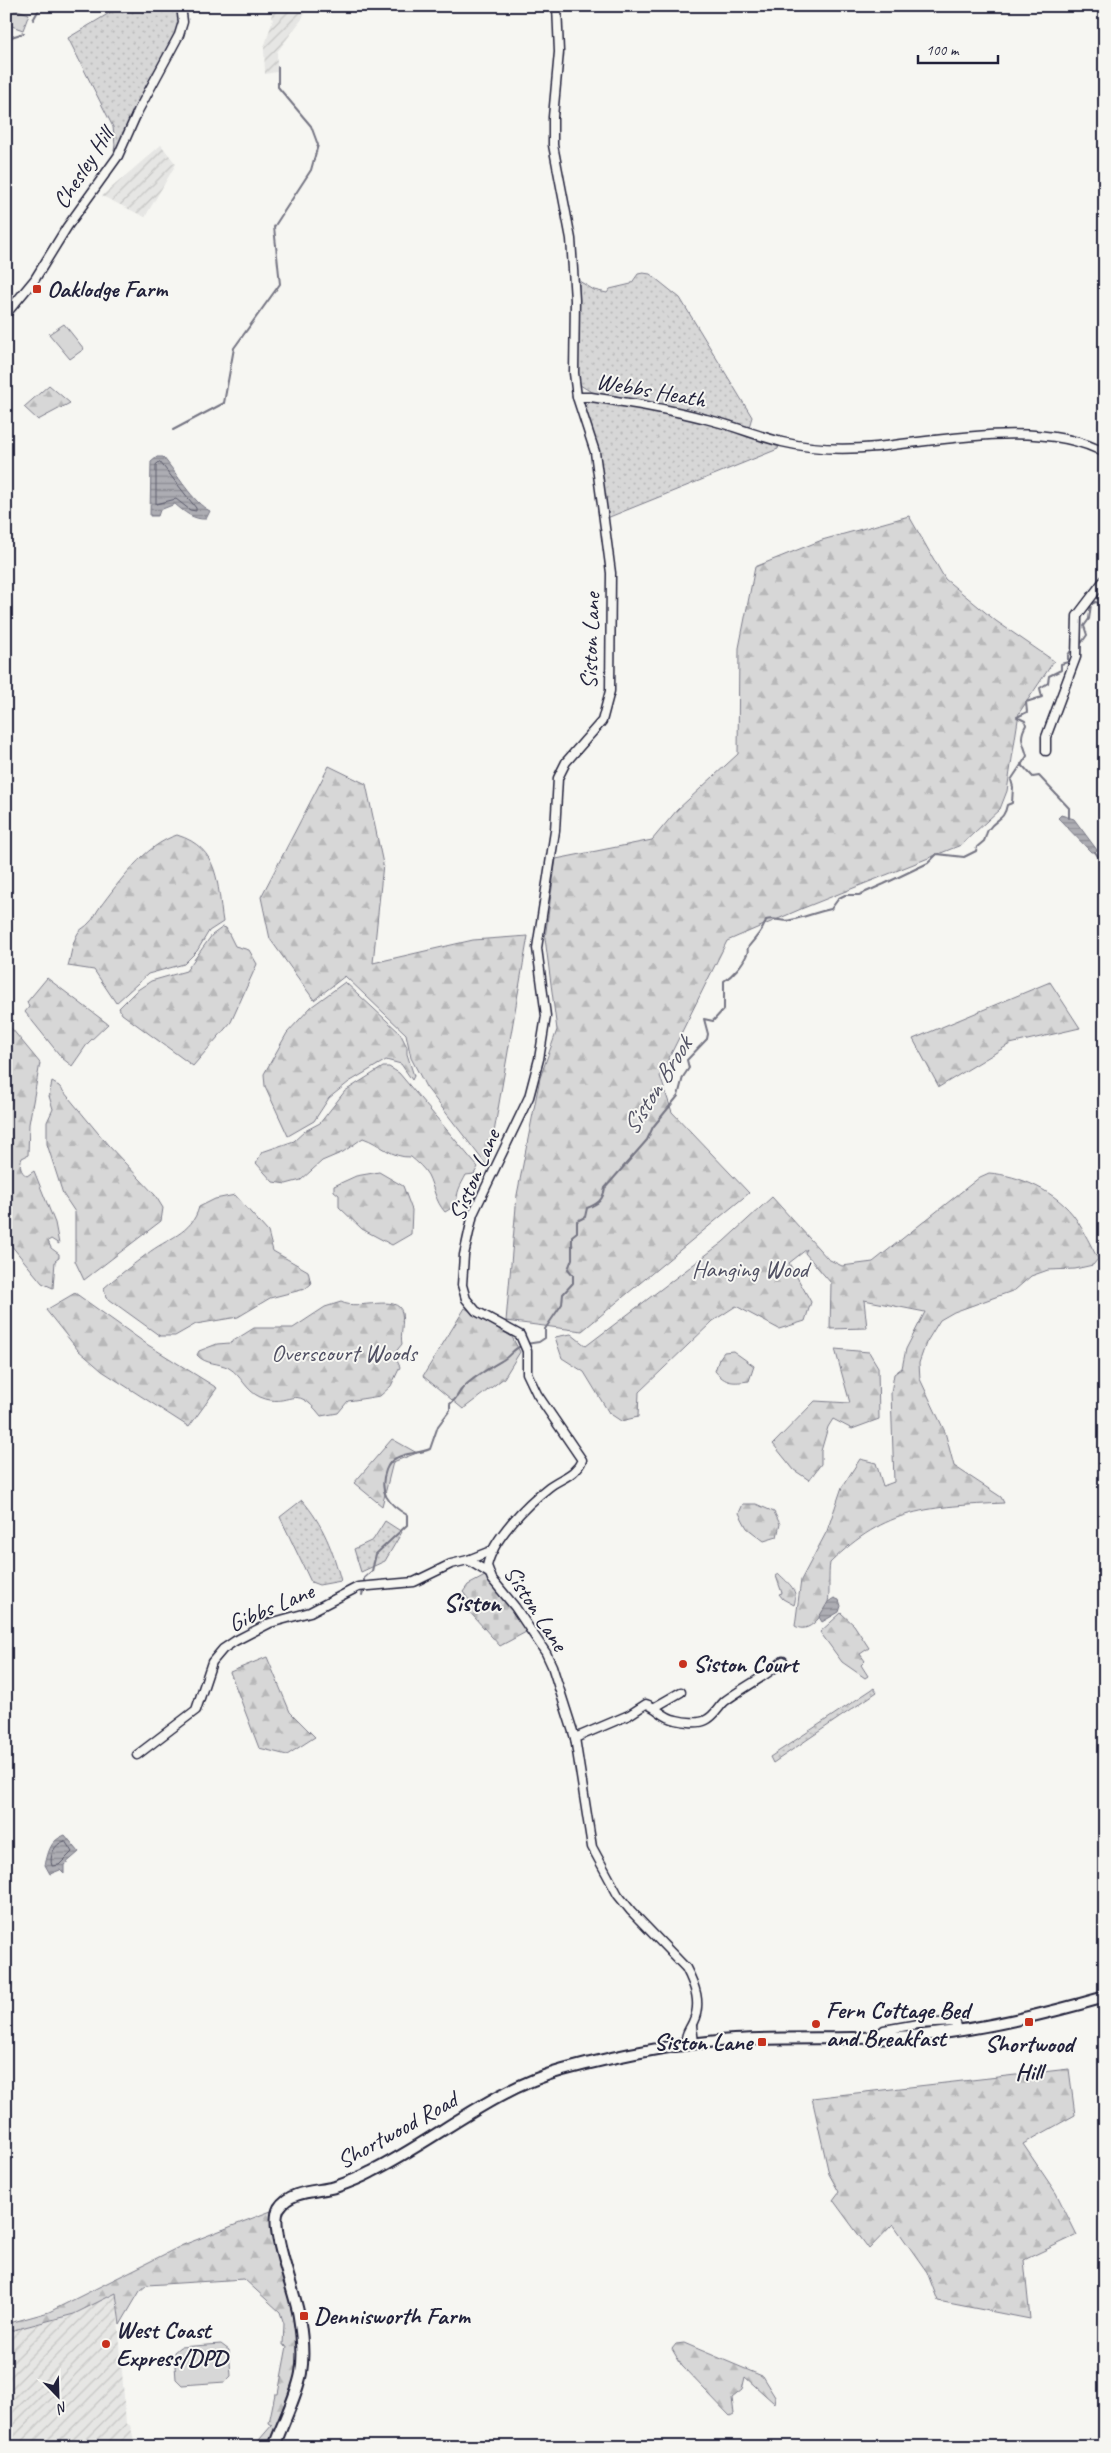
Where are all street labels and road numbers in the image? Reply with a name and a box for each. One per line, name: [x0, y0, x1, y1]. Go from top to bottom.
street label: Chesley Hill: [46, 119, 122, 214]
street label: Webbs Heath: [594, 366, 709, 415]
street label: Siston Lane: [573, 590, 607, 690]
street label: Siston Lane: [441, 1123, 508, 1225]
street label: Siston Lane: [497, 1559, 576, 1658]
street label: Gibbs Lane: [224, 1575, 320, 1638]
street label: Shortwood Road: [332, 2083, 466, 2175]

